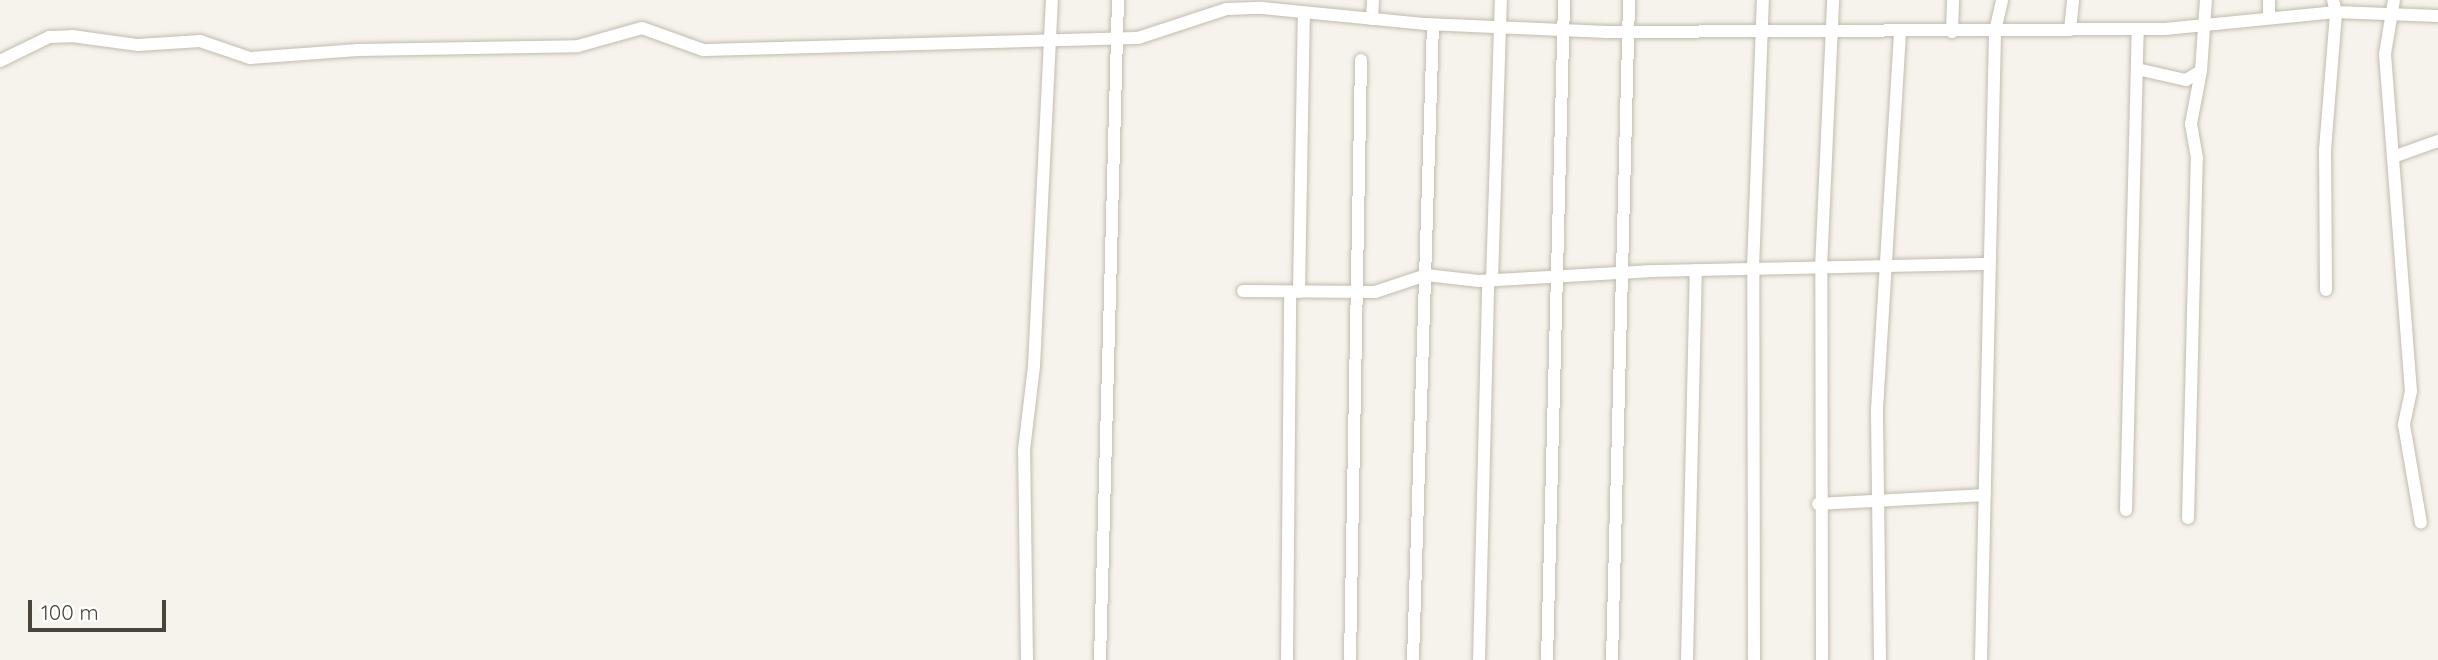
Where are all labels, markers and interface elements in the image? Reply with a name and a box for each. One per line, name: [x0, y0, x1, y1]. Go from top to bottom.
scale bar: [32, 586, 170, 630]
text: 100 m: [41, 599, 99, 625]

